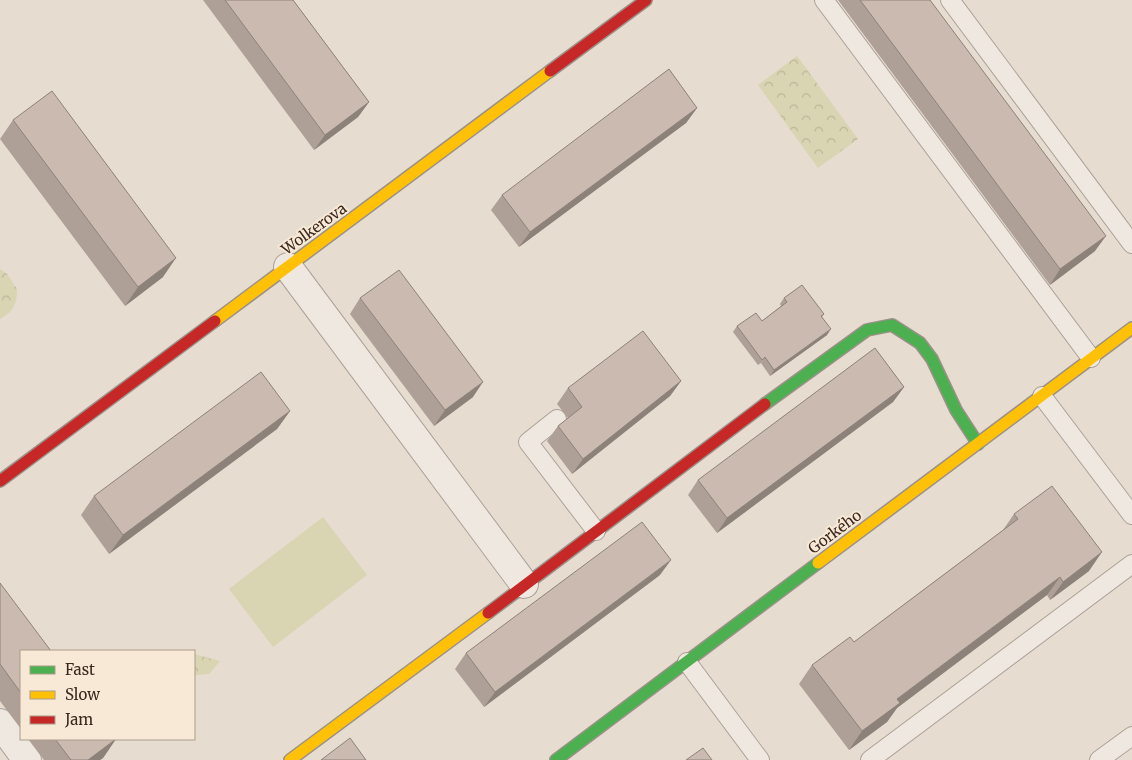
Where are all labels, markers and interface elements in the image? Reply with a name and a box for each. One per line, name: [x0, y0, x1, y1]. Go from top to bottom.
street label: Wolkerova: [277, 199, 350, 259]
street label: Gorkého: [804, 505, 865, 558]
legend: [20, 650, 195, 740]
text: Fast: [65, 660, 95, 679]
text: Slow: [65, 685, 100, 704]
text: Jam: [64, 710, 93, 729]

